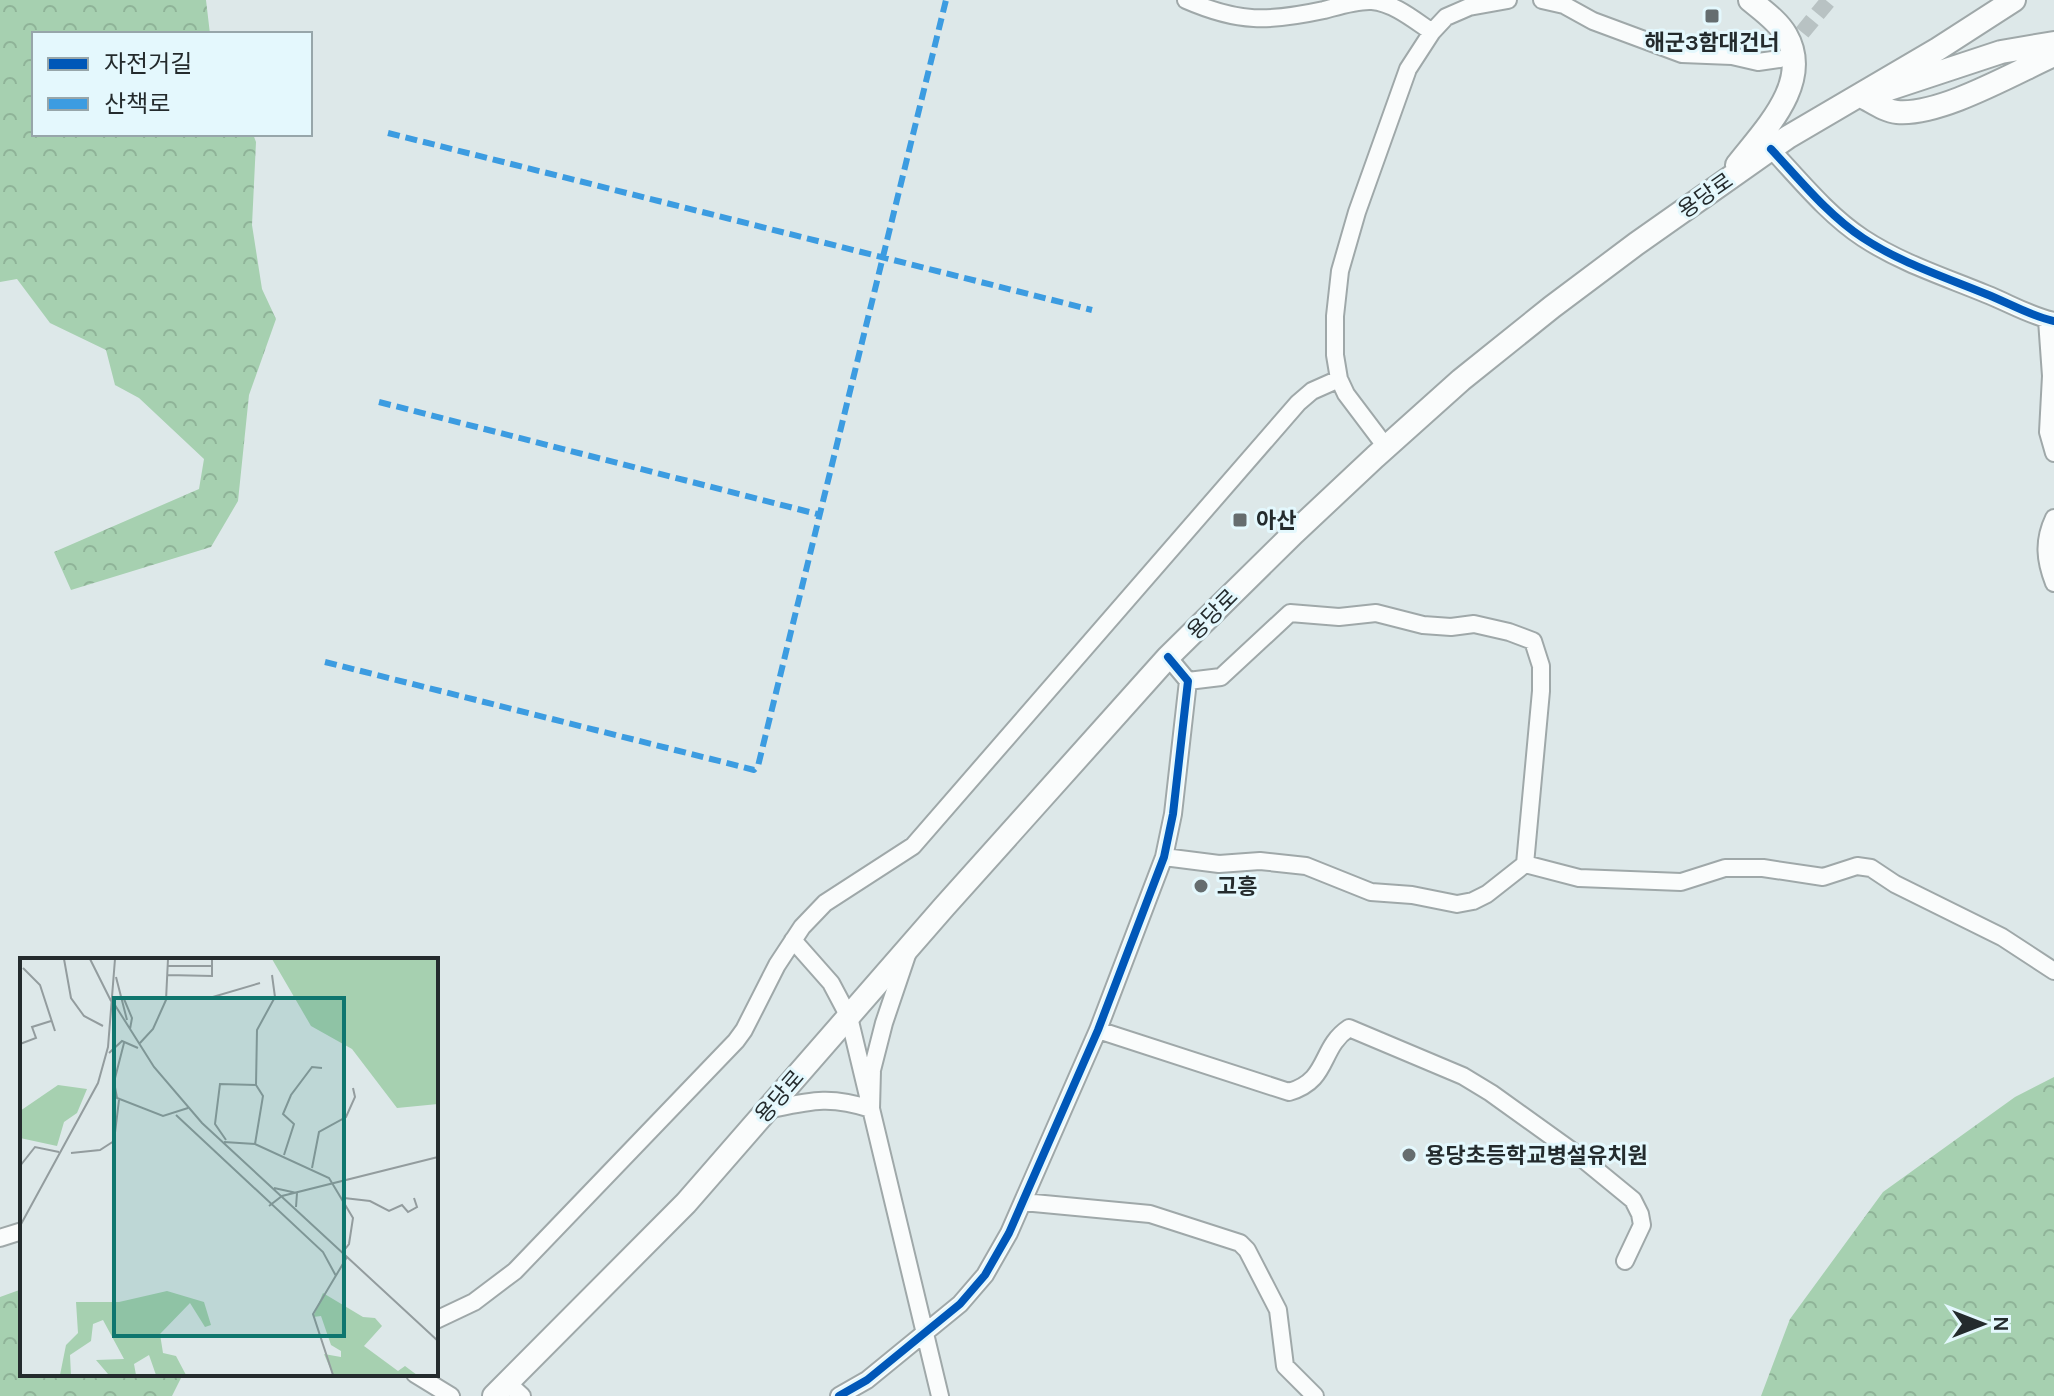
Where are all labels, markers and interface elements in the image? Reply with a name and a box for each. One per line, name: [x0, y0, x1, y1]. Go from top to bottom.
marker: 해군3함대건너: [1703, 7, 1721, 25]
place label: 해군3함대건너: [1644, 30, 1780, 56]
legend: [32, 32, 312, 136]
text: 자전거길: [104, 50, 192, 78]
text: 산책로: [104, 90, 170, 118]
street label: 용당로: [1673, 168, 1738, 224]
place label: 아산: [1256, 508, 1296, 534]
marker: 아산: [1231, 511, 1249, 529]
street label: 용당로: [1182, 584, 1243, 645]
place label: 고흥: [1217, 874, 1257, 900]
marker: 고흥: [1192, 877, 1210, 895]
inset map: [20, 958, 438, 1376]
street label: 용당로: [750, 1065, 809, 1128]
place label: 용당초등학교병설유치원: [1425, 1143, 1648, 1169]
marker: 용당초등학교병설유치원: [1400, 1146, 1418, 1164]
north arrow: [1942, 1284, 2022, 1364]
text: N: [1988, 1316, 2014, 1332]

